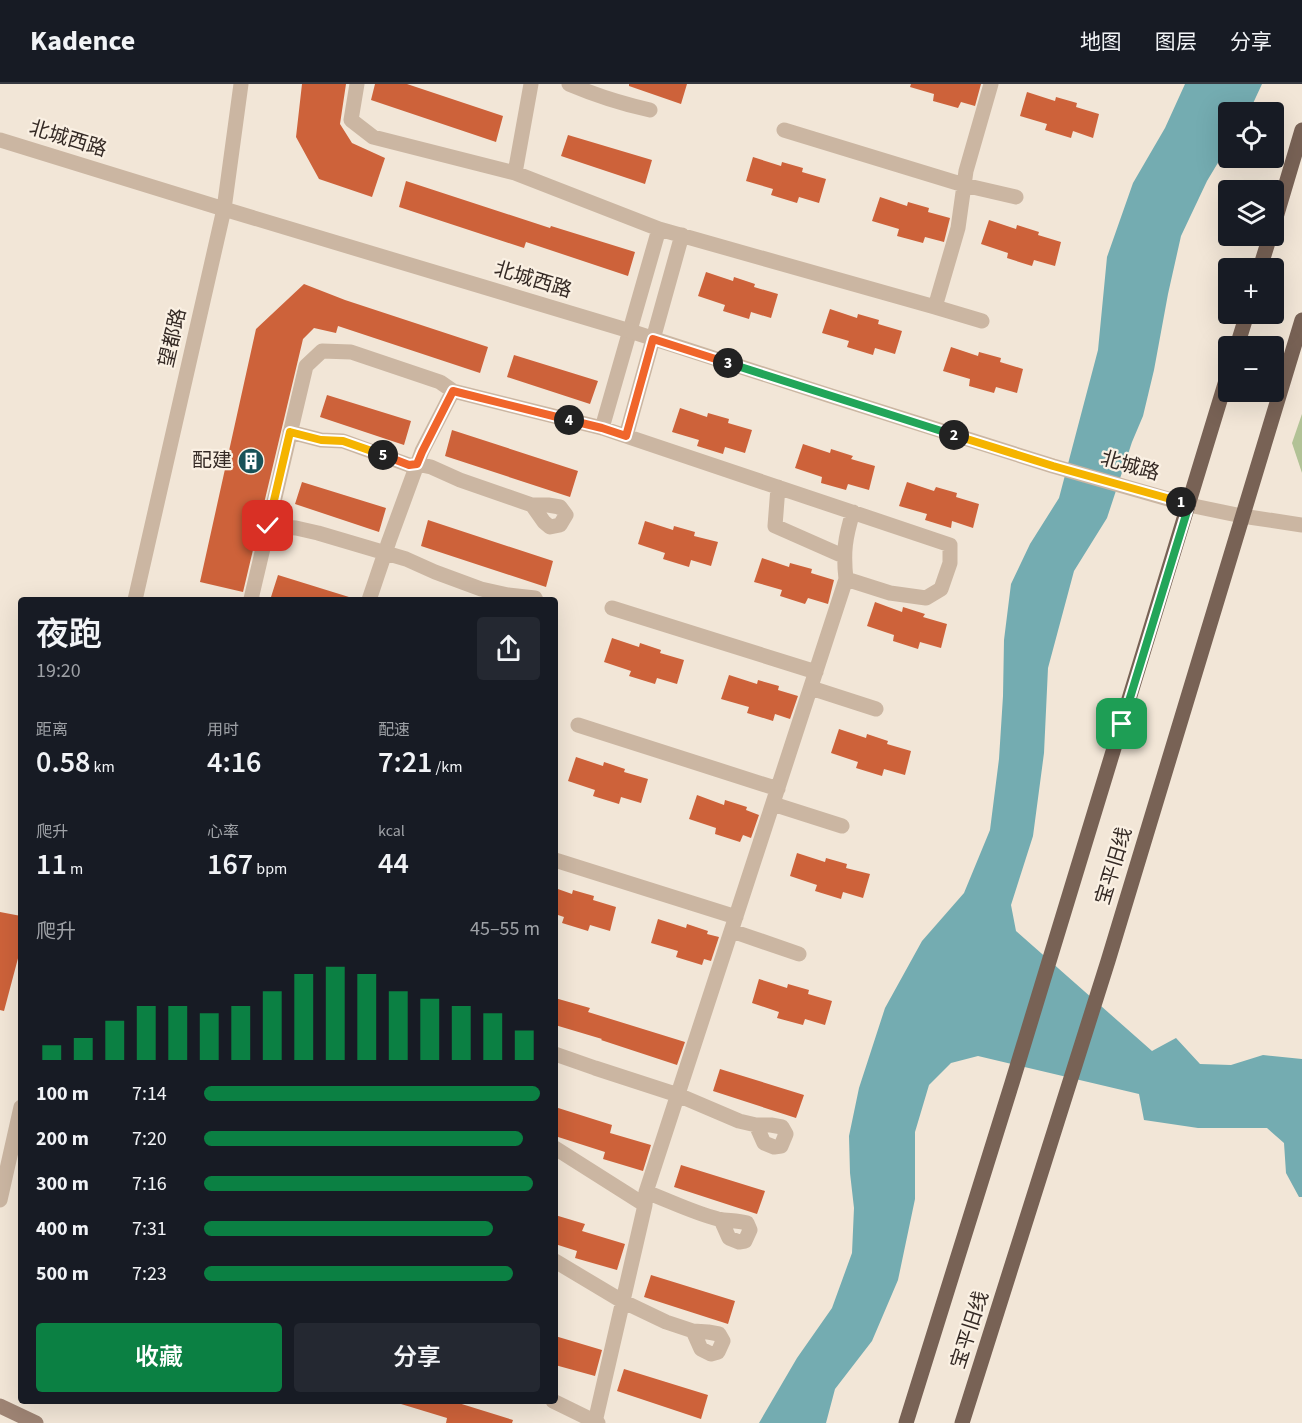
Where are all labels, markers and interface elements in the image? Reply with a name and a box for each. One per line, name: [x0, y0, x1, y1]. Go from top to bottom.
text: Kadence: [30, 21, 135, 61]
text: 地图: [1080, 27, 1122, 57]
text: 图层: [1155, 27, 1197, 57]
text: 分享: [1230, 27, 1272, 57]
map controls: [1218, 102, 1284, 402]
button: locate: [1218, 102, 1284, 168]
street label: 北城西路: [26, 114, 110, 164]
button: layers: [1218, 180, 1284, 246]
street label: 北城西路: [491, 255, 575, 305]
button: +: [1218, 258, 1284, 324]
street label: 望都路: [153, 306, 193, 370]
button: −: [1218, 336, 1284, 402]
pin: 3: [713, 348, 743, 378]
text: 3: [724, 352, 732, 374]
pin: 4: [554, 405, 584, 435]
text: 4: [565, 409, 573, 431]
pin: 2: [939, 420, 969, 450]
text: 2: [950, 424, 958, 446]
pin: 5: [368, 440, 398, 470]
text: 5: [379, 444, 387, 466]
street label: 北城路: [1097, 444, 1163, 488]
building icon: 配建: [236, 446, 266, 476]
place label: 配建: [192, 447, 232, 475]
pin: 1: [1166, 487, 1196, 517]
text: 1: [1177, 491, 1185, 513]
pin: [242, 500, 293, 551]
icon: check: [251, 509, 284, 542]
text: 夜跑: [36, 611, 102, 658]
button: share: [477, 617, 540, 680]
text: 19:20: [36, 657, 81, 685]
pin: [1096, 698, 1147, 749]
icon: arrive: [1105, 707, 1138, 740]
text: 距离: [36, 719, 68, 741]
text: 用时: [207, 719, 239, 741]
text: 配速: [378, 719, 410, 741]
text: 0.58: [36, 741, 90, 784]
text: 4:16: [207, 741, 261, 784]
text: 7:21: [378, 741, 432, 784]
text: km: [90, 756, 115, 778]
text: /km: [432, 756, 462, 778]
text: kcal: [378, 820, 405, 842]
text: 爬升: [36, 821, 68, 843]
text: 心率: [207, 821, 239, 843]
street label: 宝平旧线: [1089, 824, 1139, 908]
text: 44: [378, 842, 409, 885]
text: 11: [36, 843, 67, 886]
text: 167: [207, 843, 253, 886]
text: m: [67, 858, 83, 880]
text: bpm: [253, 858, 287, 880]
text: 45–55 m: [470, 915, 540, 943]
text: 爬升: [36, 918, 76, 946]
text: 100 m: [36, 1080, 89, 1108]
text: 7:14: [132, 1080, 167, 1108]
text: 200 m: [36, 1125, 89, 1153]
text: 7:20: [132, 1125, 167, 1153]
text: 300 m: [36, 1170, 89, 1198]
text: 7:16: [132, 1170, 167, 1198]
text: 400 m: [36, 1215, 89, 1243]
text: 7:31: [132, 1215, 167, 1243]
text: 500 m: [36, 1260, 89, 1288]
text: 7:23: [132, 1260, 167, 1288]
street label: 宝平旧线: [944, 1288, 996, 1372]
button: 收藏: [36, 1323, 282, 1392]
button: 分享: [294, 1323, 540, 1392]

